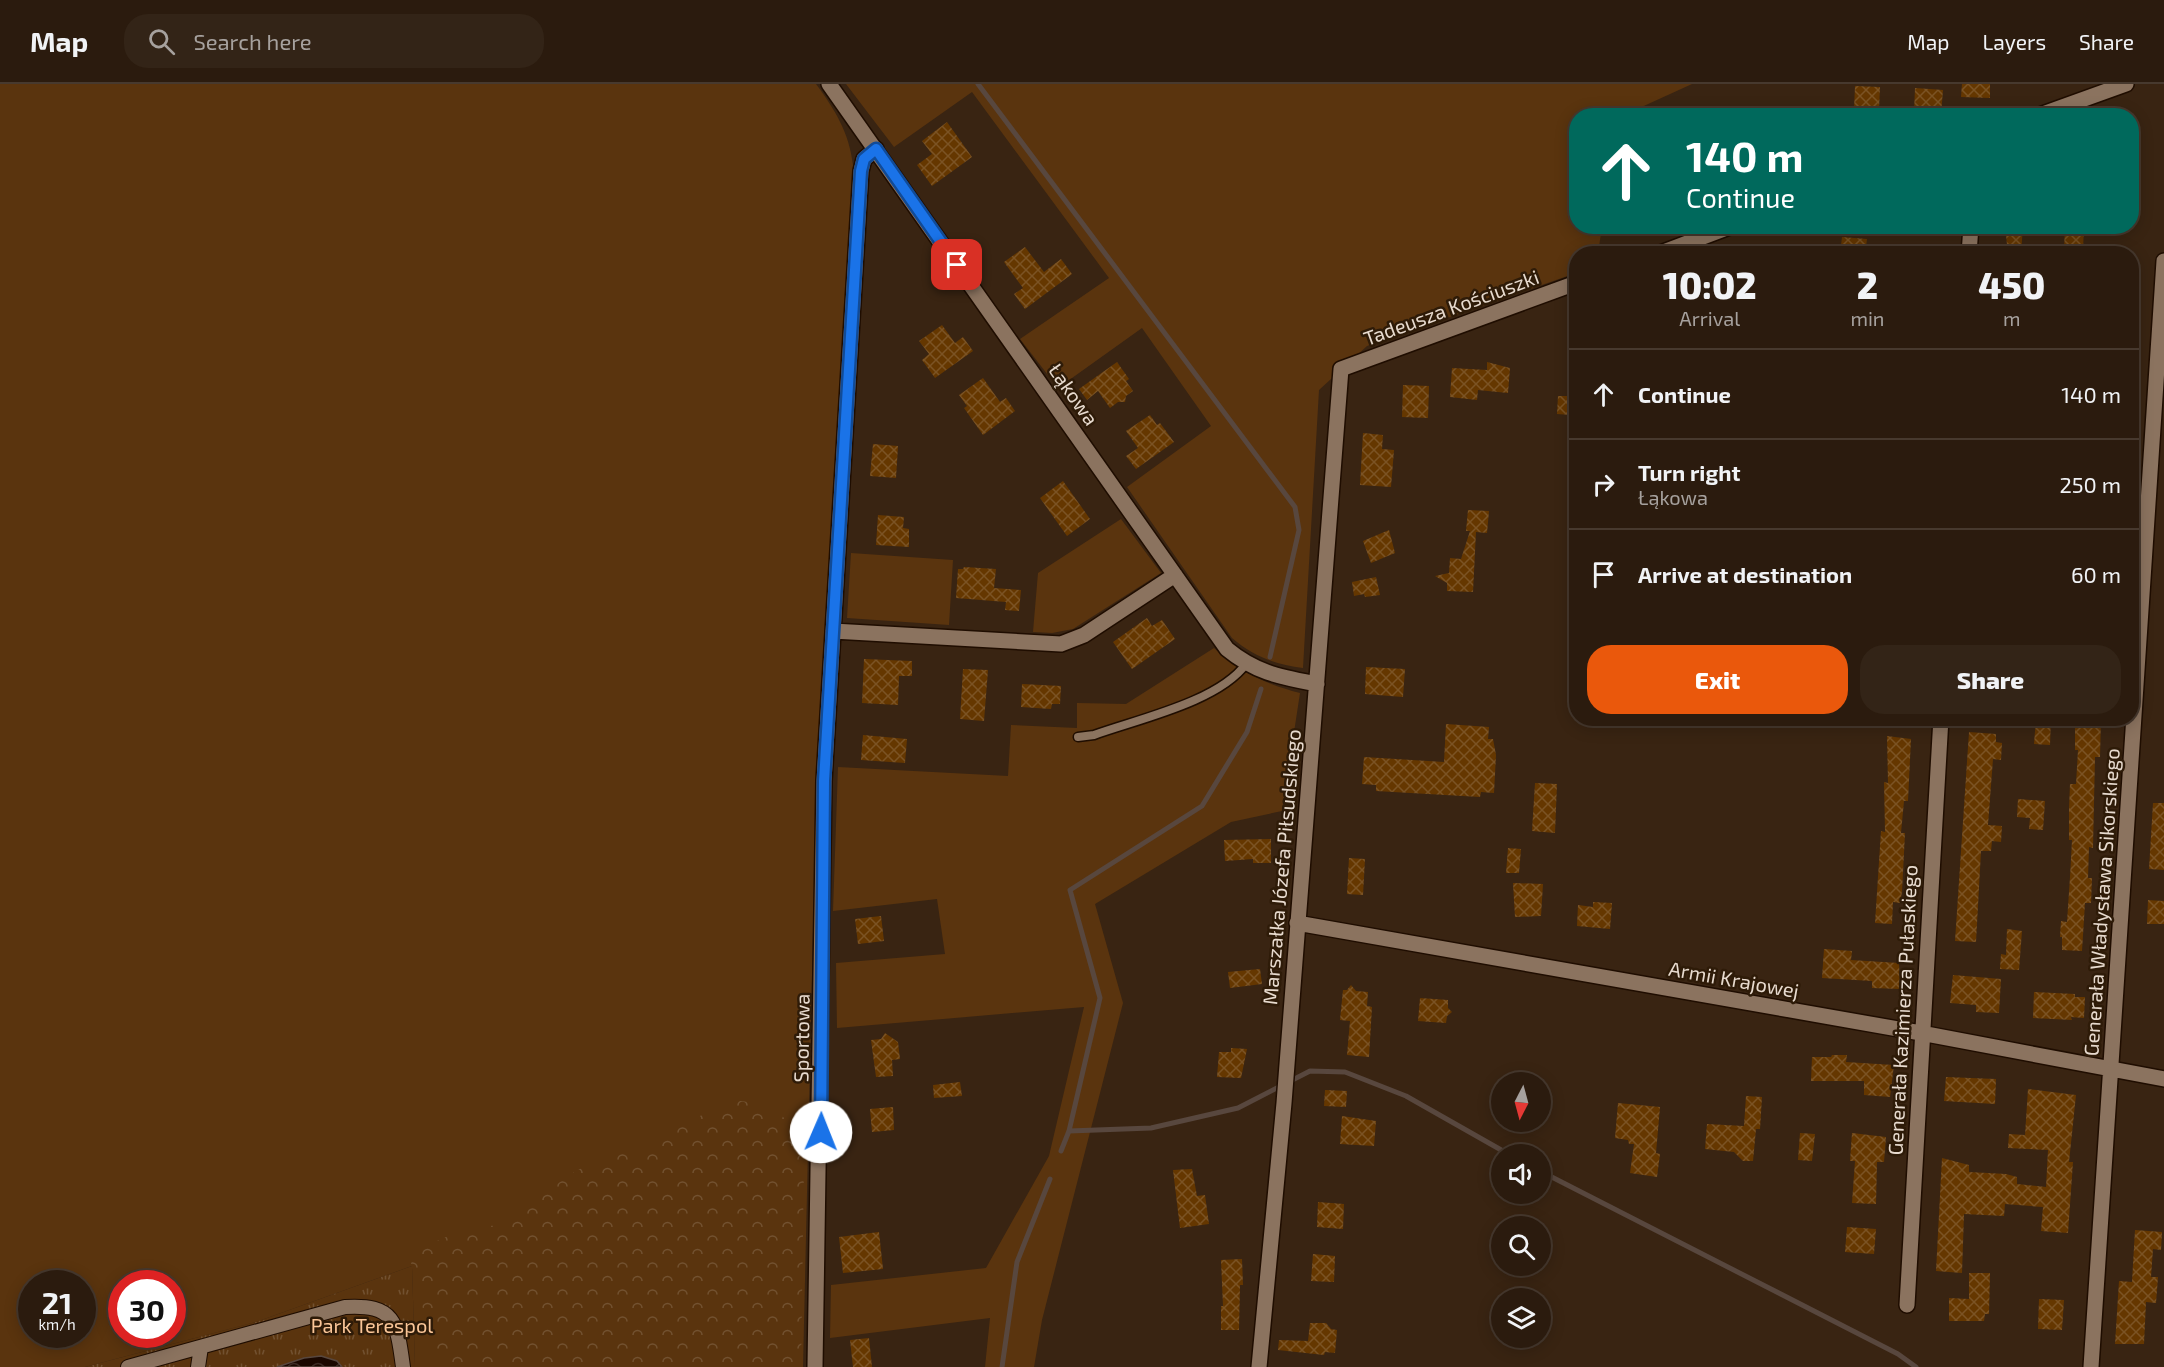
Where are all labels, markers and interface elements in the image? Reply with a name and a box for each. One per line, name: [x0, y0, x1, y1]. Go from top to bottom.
search box: [124, 14, 544, 68]
text: Map: [30, 24, 88, 58]
icon: search: [145, 25, 178, 58]
text: Search here: [193, 28, 312, 54]
text: Map: [1907, 29, 1949, 54]
text: Layers: [1982, 29, 2046, 54]
text: Share: [2079, 29, 2134, 54]
text: 140 m: [1686, 130, 1803, 180]
icon: ahead: [1587, 132, 1665, 210]
text: Continue: [1686, 181, 1795, 213]
pin: [931, 239, 982, 290]
icon: arrive: [940, 248, 973, 281]
text: 10:02: [1663, 263, 1757, 306]
text: 2: [1857, 263, 1878, 306]
text: 450: [1978, 263, 2045, 306]
street label: Tadeusza Kościuszki: [1360, 264, 1542, 350]
text: Arrival: [1679, 306, 1740, 330]
text: min: [1850, 306, 1884, 330]
text: m: [2003, 306, 2021, 330]
street label: Łąkowa: [1044, 358, 1104, 430]
icon: ahead: [1587, 378, 1620, 411]
text: Continue: [1638, 381, 1731, 407]
text: 140 m: [2061, 381, 2121, 407]
text: Turn right: [1638, 459, 1740, 485]
icon: right: [1587, 468, 1620, 501]
text: 250 m: [2059, 471, 2121, 497]
text: Łąkowa: [1638, 485, 1708, 509]
icon: arrive: [1587, 558, 1620, 591]
text: Arrive at destination: [1638, 561, 1852, 587]
text: 60 m: [2071, 561, 2121, 587]
button: Exit: [1587, 645, 1848, 714]
button: Share: [1860, 645, 2121, 714]
street label: Marszałka Józefa Piłsudskiego: [1257, 728, 1305, 1006]
street label: Generała Władysława Sikorskiego: [2078, 747, 2124, 1057]
street label: Generała Kazimierza Pułaskiego: [1882, 864, 1922, 1156]
street label: Armii Krajowej: [1667, 956, 1801, 1002]
street label: Sportowa: [788, 994, 814, 1082]
north arrow: [1491, 1072, 1551, 1132]
map controls: [1491, 1072, 1551, 1348]
position arrow: [789, 1100, 853, 1164]
button: sound: [1491, 1144, 1551, 1204]
button: search: [1491, 1216, 1551, 1276]
speed limit sign: 30: [108, 1270, 186, 1348]
text: 21: [42, 1284, 72, 1320]
button: layers: [1491, 1288, 1551, 1348]
park label: Park Terespol: [311, 1313, 433, 1337]
text: km/h: [38, 1315, 76, 1333]

